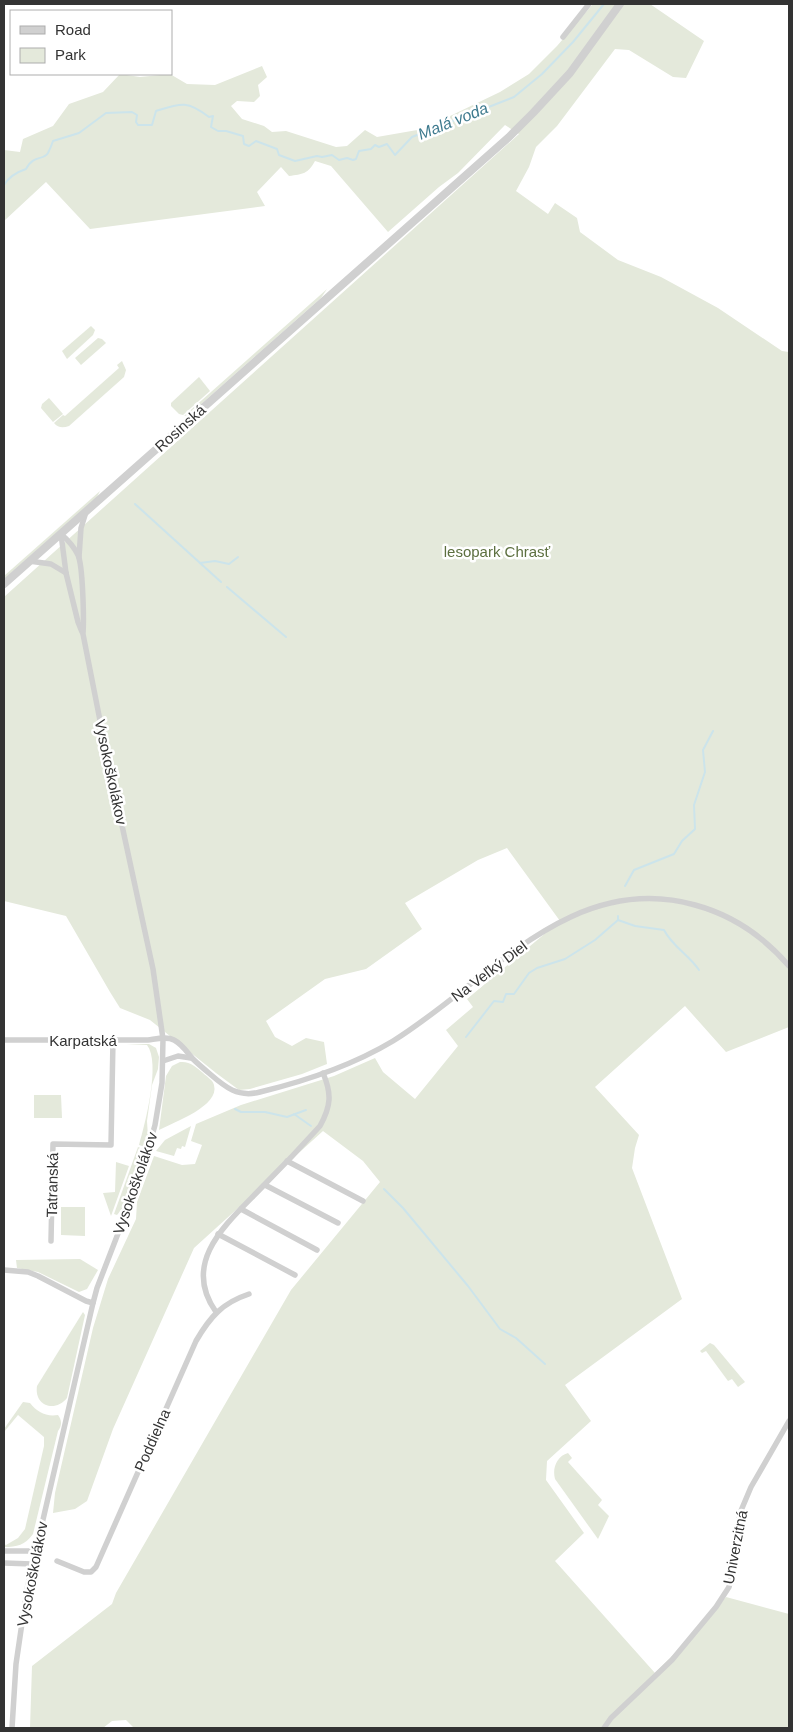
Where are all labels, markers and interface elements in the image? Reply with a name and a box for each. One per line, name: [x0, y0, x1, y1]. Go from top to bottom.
legend: [10, 10, 172, 75]
text: Road: [55, 21, 91, 38]
text: Park: [55, 46, 86, 63]
water label: Malá voda: [416, 99, 490, 143]
street label: Rosinská: [151, 401, 209, 455]
park label: lesopark Chrasť: [444, 543, 551, 560]
street label: Vysokoškolákov: [92, 718, 131, 827]
street label: Na Veľký Diel: [448, 937, 530, 1005]
street label: Karpatská: [49, 1032, 117, 1049]
street label: Vysokoškolákov: [110, 1129, 161, 1236]
street label: Tatranská: [43, 1152, 61, 1218]
street label: Poddielna: [131, 1405, 174, 1474]
street label: Univerzitná: [719, 1508, 751, 1585]
street label: Vysokoškolákov: [13, 1519, 51, 1628]

